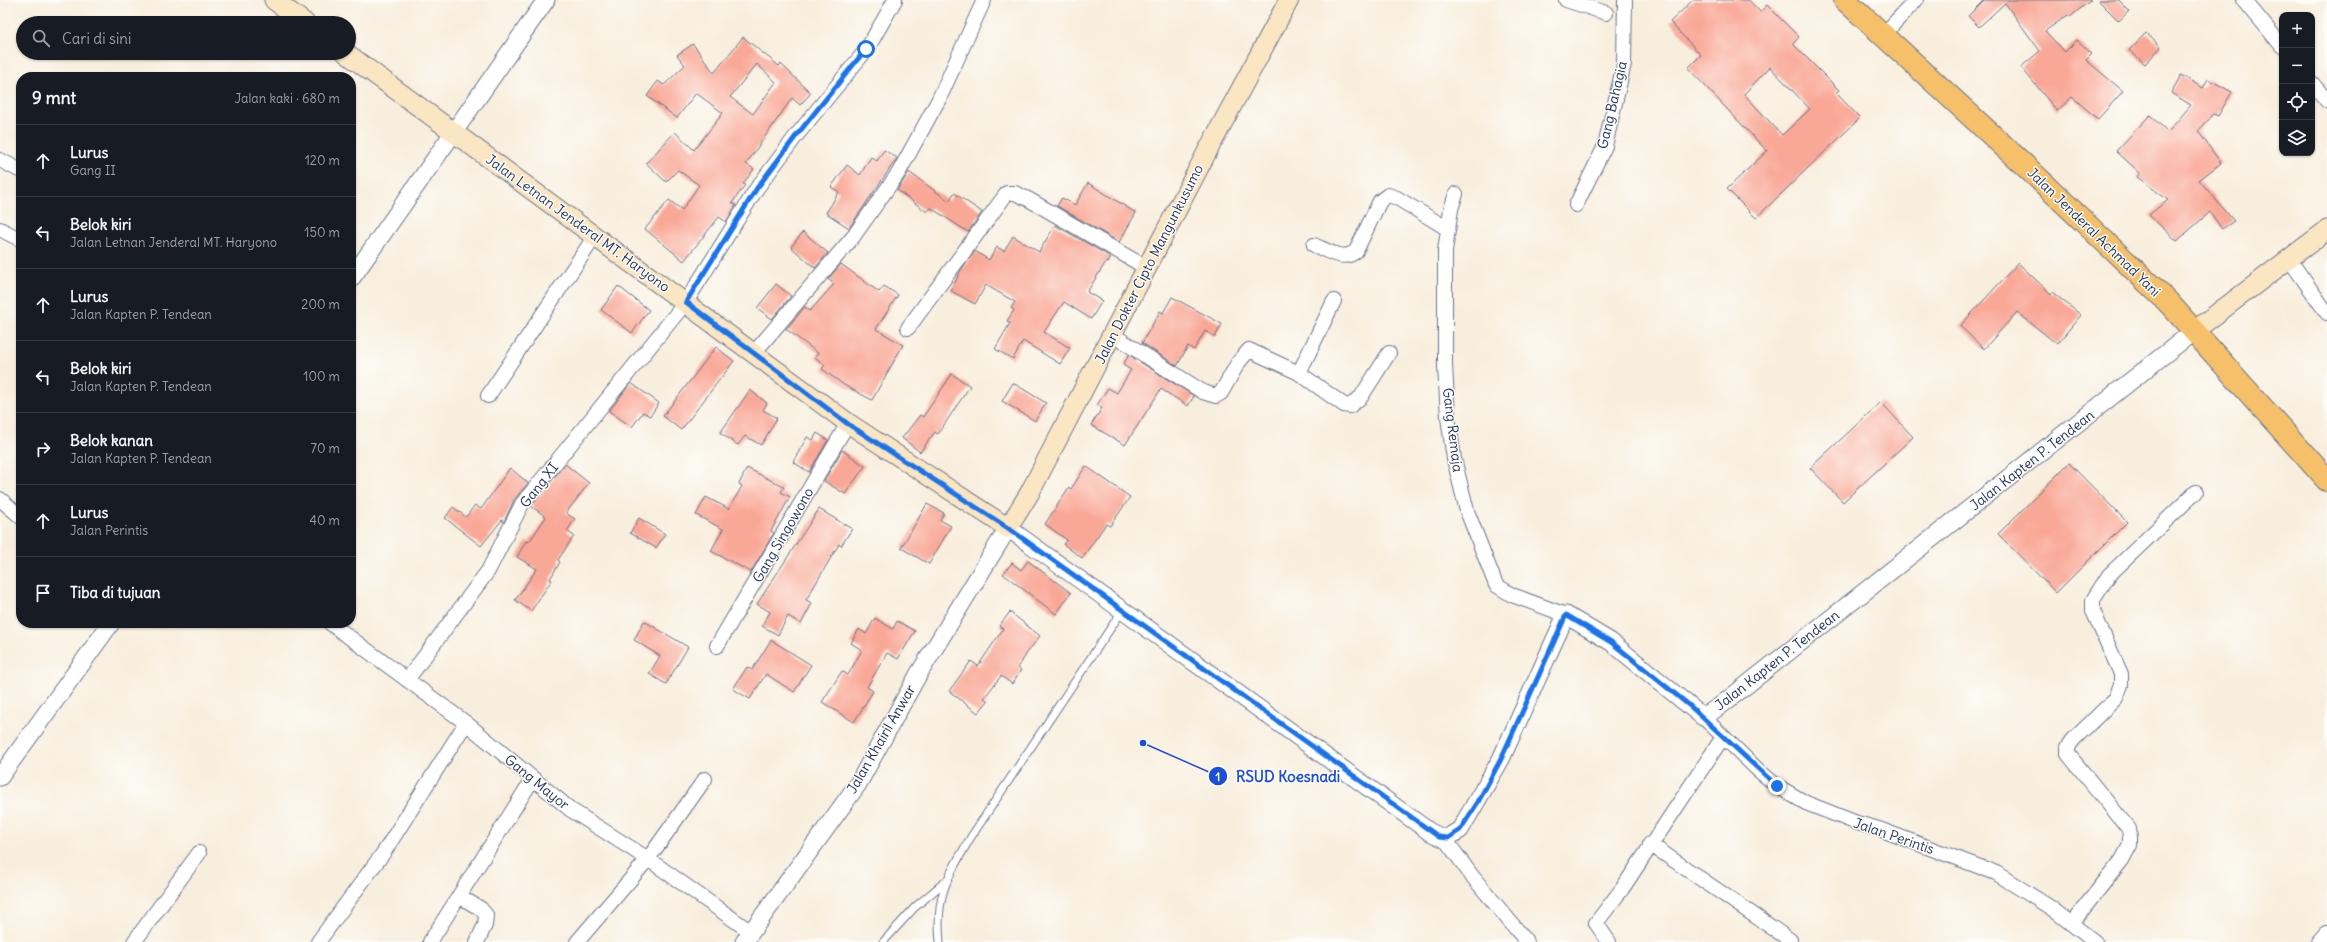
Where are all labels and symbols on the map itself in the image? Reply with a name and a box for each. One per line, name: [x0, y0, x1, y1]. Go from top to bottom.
route start: [857, 40, 875, 58]
street label: Gang Bahagia: [1593, 59, 1631, 151]
street label: Jalan Letnan Jenderal MT. Haryono: [482, 150, 674, 296]
street label: Jalan Dokter Cipto Mangunkusumo: [1091, 161, 1207, 367]
street label: Jalan Jenderal Achmad Yani: [2024, 164, 2164, 300]
street label: Gang Remaja: [1439, 387, 1467, 473]
street label: Jalan Kapten P. Tendean: [1966, 406, 2098, 514]
street label: Gang XI: [516, 459, 562, 511]
street label: Gang Singowono: [748, 484, 818, 586]
street label: Jalan Kapten P. Tendean: [1711, 606, 1843, 714]
street label: Jalan Khairil Anwar: [843, 681, 920, 797]
street label: Gang Mayor: [501, 750, 573, 814]
callout: RSUD Koesnadi: [1208, 763, 1348, 790]
text: RSUD Koesnadi: [1236, 767, 1340, 786]
text: 1: [1216, 769, 1220, 784]
route end: [1768, 777, 1786, 795]
street label: Jalan Perintis: [1851, 814, 1937, 858]

